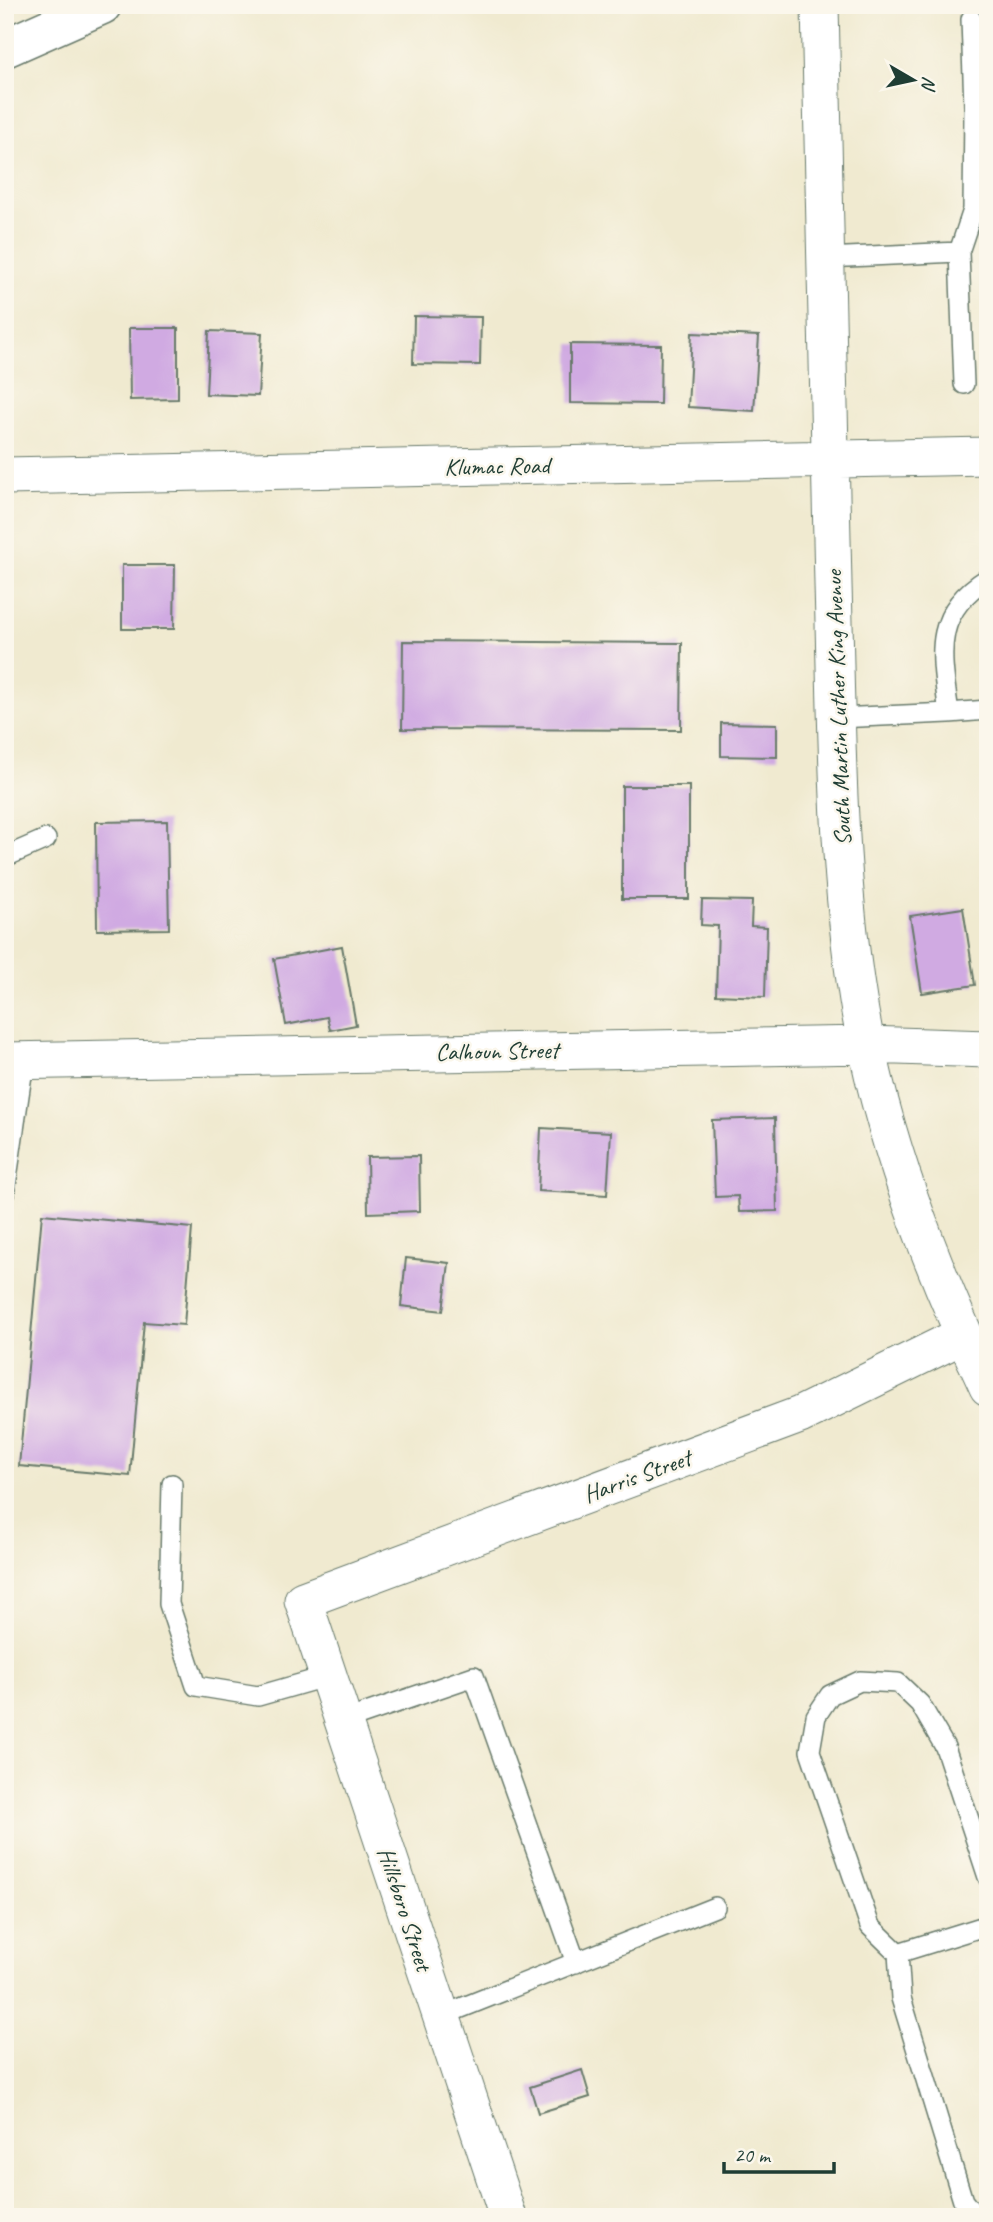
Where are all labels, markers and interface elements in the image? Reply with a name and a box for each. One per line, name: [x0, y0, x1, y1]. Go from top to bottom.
north arrow: [878, 46, 948, 116]
text: N: [916, 75, 942, 93]
street label: Klumac Road: [444, 450, 553, 482]
street label: South Martin Luther King Avenue: [818, 567, 858, 846]
street label: Calhoun Street: [435, 1035, 562, 1067]
street label: Harris Street: [579, 1442, 698, 1509]
street label: Hillsboro Street: [371, 1843, 440, 1977]
scale bar: [724, 2131, 834, 2175]
text: 20 m: [734, 2142, 772, 2168]

